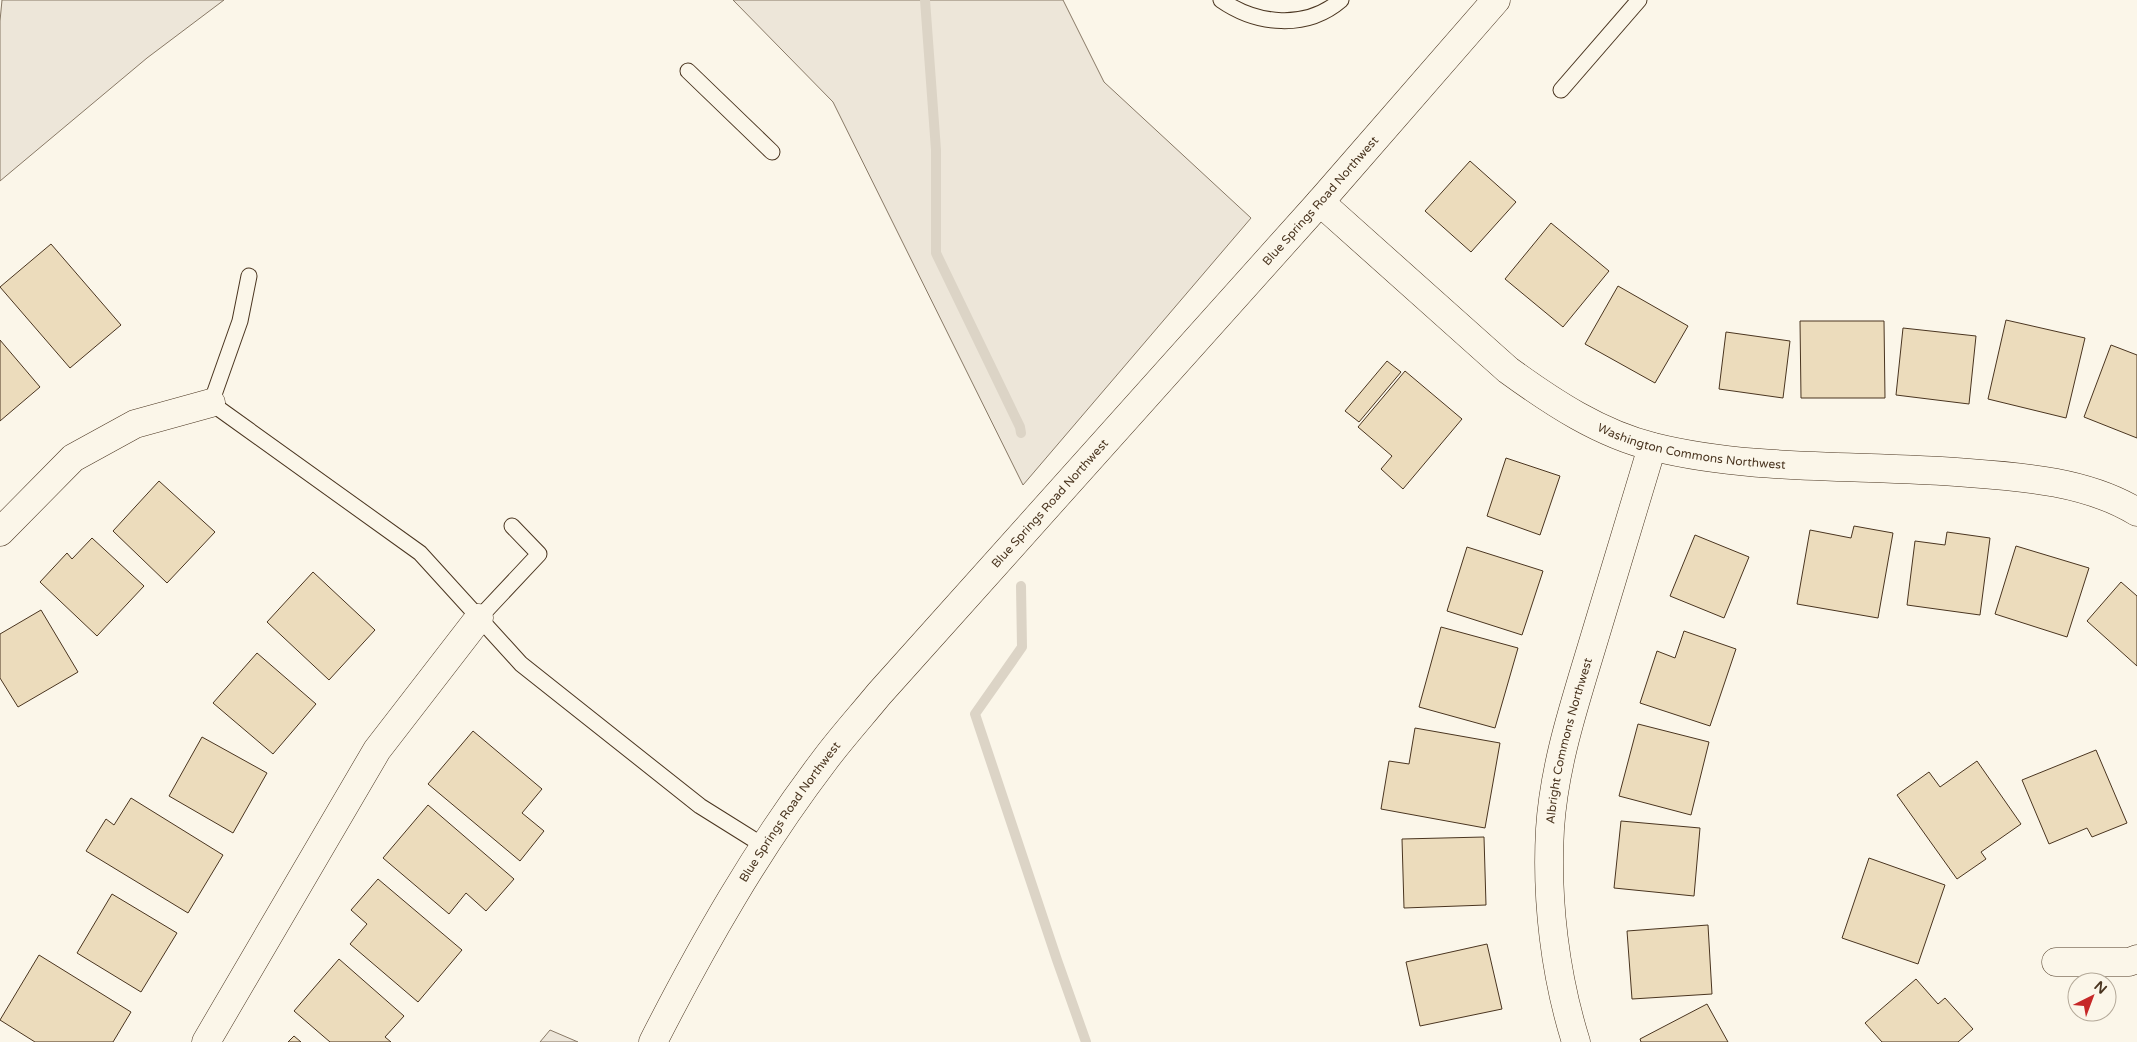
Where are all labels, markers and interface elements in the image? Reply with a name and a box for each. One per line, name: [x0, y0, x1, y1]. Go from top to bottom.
street label: Blue Springs Road Northwest: [1260, 133, 1381, 268]
street label: Washington Commons Northwest: [1595, 420, 1786, 472]
street label: Blue Springs Road Northwest: [989, 436, 1111, 571]
street label: Albright Commons Northwest: [1543, 656, 1595, 824]
street label: Blue Springs Road Northwest: [736, 739, 843, 885]
north arrow: [2067, 972, 2117, 1022]
text: N: [2090, 978, 2110, 998]

